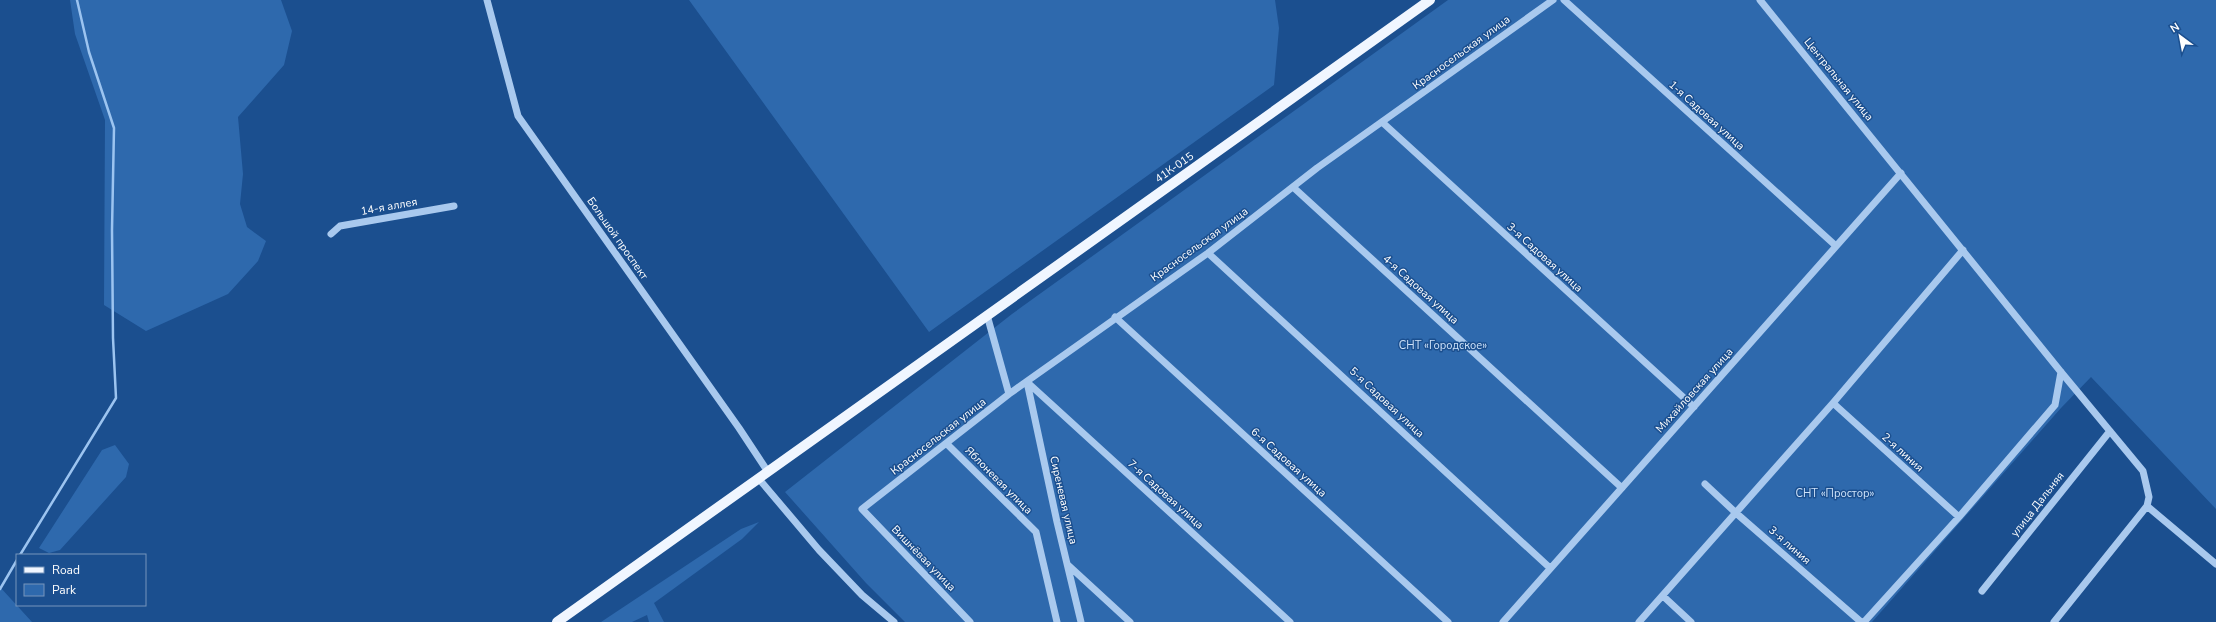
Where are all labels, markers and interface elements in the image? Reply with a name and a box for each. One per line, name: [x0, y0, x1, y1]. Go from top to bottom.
street label: Красносельская улица: [1410, 12, 1513, 93]
north arrow: [2160, 16, 2200, 56]
text: N: [2167, 19, 2182, 36]
street label: Центральная улица: [1801, 35, 1877, 124]
street label: 1-я Садовая улица: [1665, 77, 1748, 154]
street label: 41К-015: [1152, 148, 1197, 186]
street label: 14-я аллея: [360, 194, 419, 219]
street label: Большой проспект: [584, 194, 652, 283]
street label: Красносельская улица: [1148, 204, 1251, 285]
street label: 3-я Садовая улица: [1503, 219, 1586, 296]
street label: 4-я Садовая улица: [1379, 251, 1462, 328]
park label: СНТ «Городское»: [1399, 338, 1487, 353]
street label: Михайловская улица: [1652, 345, 1736, 436]
street label: 5-я Садовая улица: [1346, 364, 1427, 441]
street label: Красносельская улица: [888, 394, 989, 478]
street label: 6-я Садовая улица: [1247, 424, 1330, 501]
street label: 2-я линия: [1878, 430, 1927, 475]
street label: Яблоневая улица: [962, 443, 1036, 517]
street label: Сиреневая улица: [1046, 455, 1081, 546]
street label: 7-я Садовая улица: [1124, 456, 1207, 533]
street label: улица Дальняя: [2007, 469, 2068, 540]
park label: СНТ «Простор»: [1796, 486, 1875, 501]
street label: Вишнёвая улица: [888, 522, 959, 595]
street label: 3-я линия: [1765, 523, 1814, 568]
legend: [16, 554, 146, 606]
text: Road: [52, 562, 80, 578]
text: Park: [52, 582, 77, 598]

